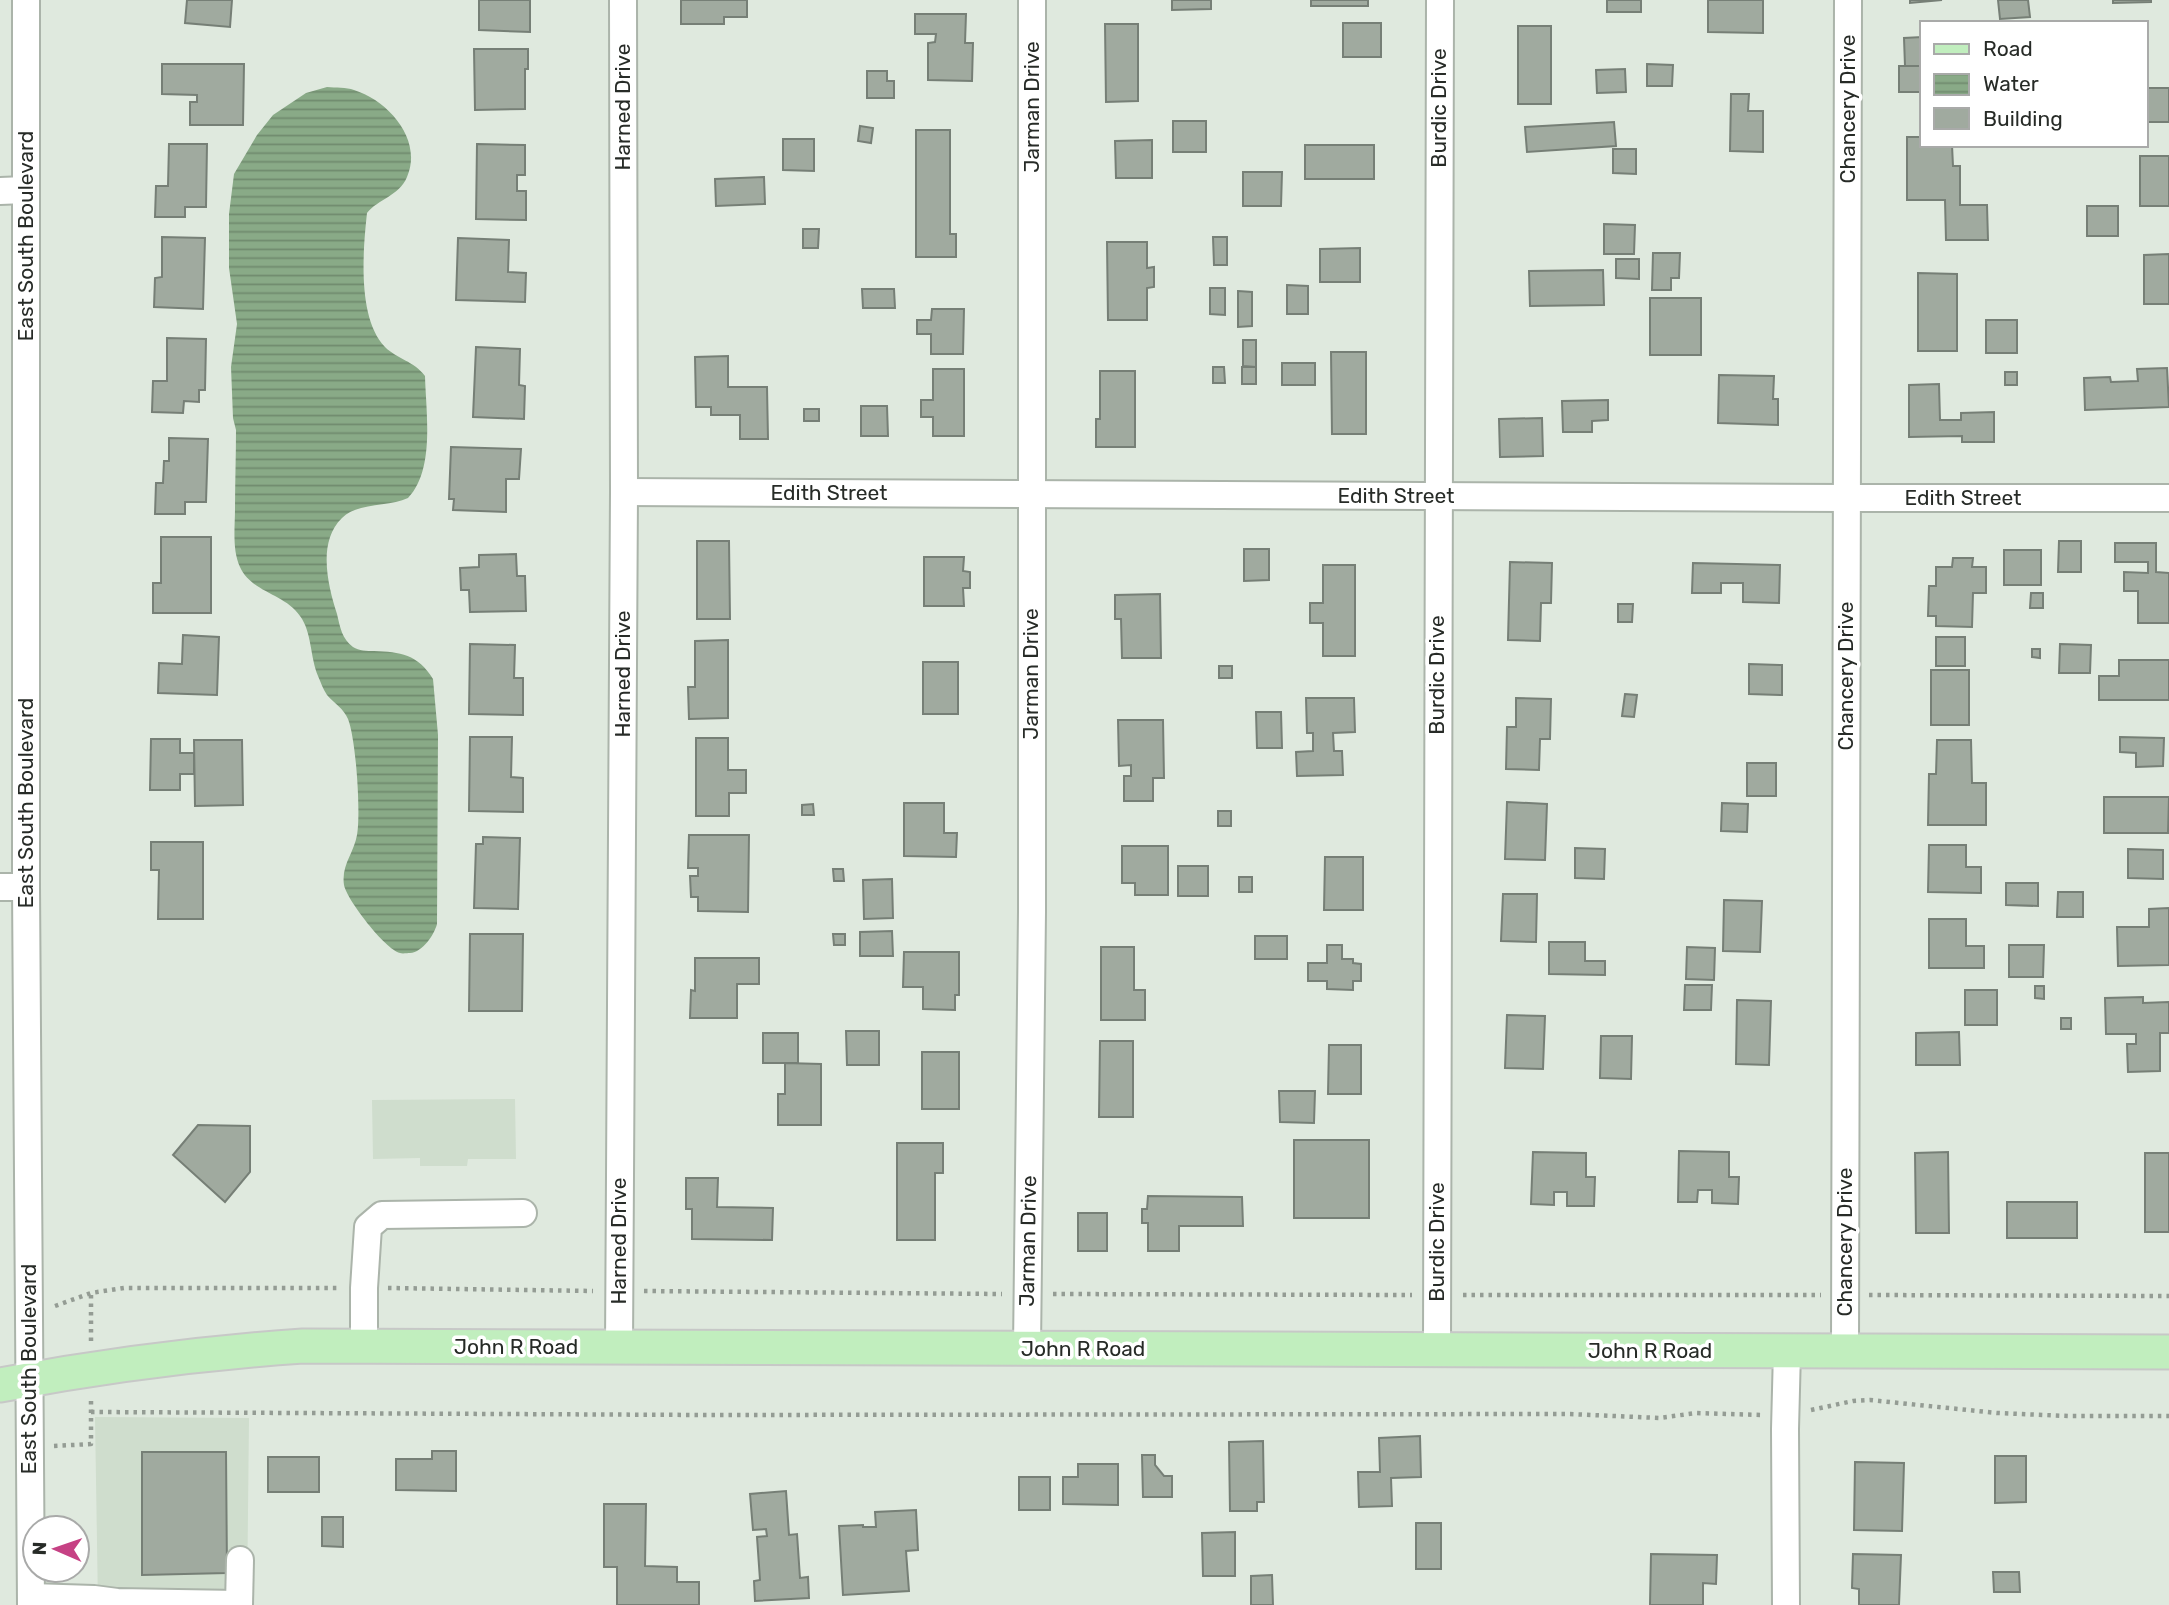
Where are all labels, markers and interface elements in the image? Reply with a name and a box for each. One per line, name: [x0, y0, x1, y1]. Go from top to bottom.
legend: [1920, 21, 2148, 147]
street label: Chancery Drive: [1835, 34, 1860, 184]
text: Road: [1983, 36, 2033, 61]
street label: Jarman Drive: [1019, 41, 1044, 173]
street label: Harned Drive: [610, 43, 635, 171]
street label: Burdic Drive: [1426, 48, 1451, 168]
text: Water: [1983, 71, 2039, 96]
text: Building: [1983, 106, 2063, 131]
street label: East South Boulevard: [13, 131, 38, 341]
street label: Edith Street: [770, 480, 888, 505]
street label: Edith Street: [1337, 483, 1455, 508]
street label: Edith Street: [1904, 485, 2022, 510]
street label: Chancery Drive: [1833, 601, 1858, 751]
street label: Jarman Drive: [1018, 608, 1043, 740]
street label: Harned Drive: [610, 610, 635, 738]
street label: Burdic Drive: [1424, 615, 1449, 735]
street label: East South Boulevard: [13, 698, 38, 908]
street label: Chancery Drive: [1832, 1167, 1857, 1317]
street label: Jarman Drive: [1014, 1175, 1041, 1307]
street label: Harned Drive: [606, 1177, 631, 1305]
street label: Burdic Drive: [1424, 1182, 1449, 1302]
street label: East South Boulevard: [16, 1264, 41, 1474]
street label: John R Road: [454, 1334, 578, 1359]
street label: John R Road: [1021, 1336, 1145, 1361]
street label: John R Road: [1588, 1338, 1712, 1363]
north arrow: [21, 1514, 91, 1584]
text: N: [28, 1541, 51, 1556]

